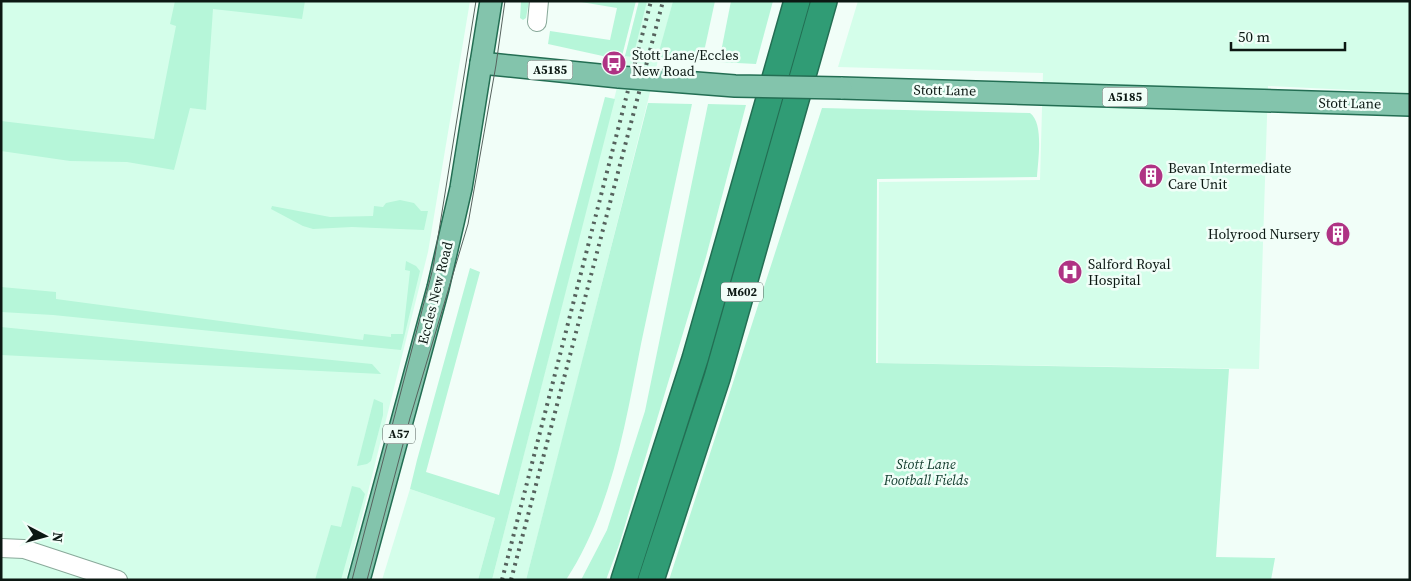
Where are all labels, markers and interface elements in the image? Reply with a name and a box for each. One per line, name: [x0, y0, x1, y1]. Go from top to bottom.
scale bar: [1231, 20, 1345, 52]
text: 50 m: [1238, 26, 1270, 47]
place label: Stott Lane/Eccles New Road: [632, 45, 738, 81]
bus stop icon: Stott Lane/Eccles New Road: [601, 50, 627, 76]
road number: A5185: [528, 60, 572, 80]
street label: Stott Lane: [914, 79, 976, 101]
road number: A5185: [1102, 88, 1148, 106]
street label: Stott Lane: [1319, 92, 1381, 114]
place label: Bevan Intermediate Care Unit: [1168, 158, 1291, 194]
building icon: Bevan Intermediate Care Unit: [1138, 163, 1164, 189]
building icon: Holyrood Nursery: [1325, 221, 1351, 247]
place label: Holyrood Nursery: [1208, 224, 1321, 244]
street label: Eccles New Road: [413, 239, 457, 347]
place label: Salford Royal Hospital: [1088, 254, 1171, 290]
hospital icon: Salford Royal Hospital: [1057, 259, 1083, 285]
road number: M602: [721, 282, 763, 302]
road number: A57: [383, 424, 415, 444]
park label: Stott Lane Football Fields: [883, 454, 969, 490]
north arrow: [20, 511, 70, 561]
text: N: [47, 531, 68, 543]

